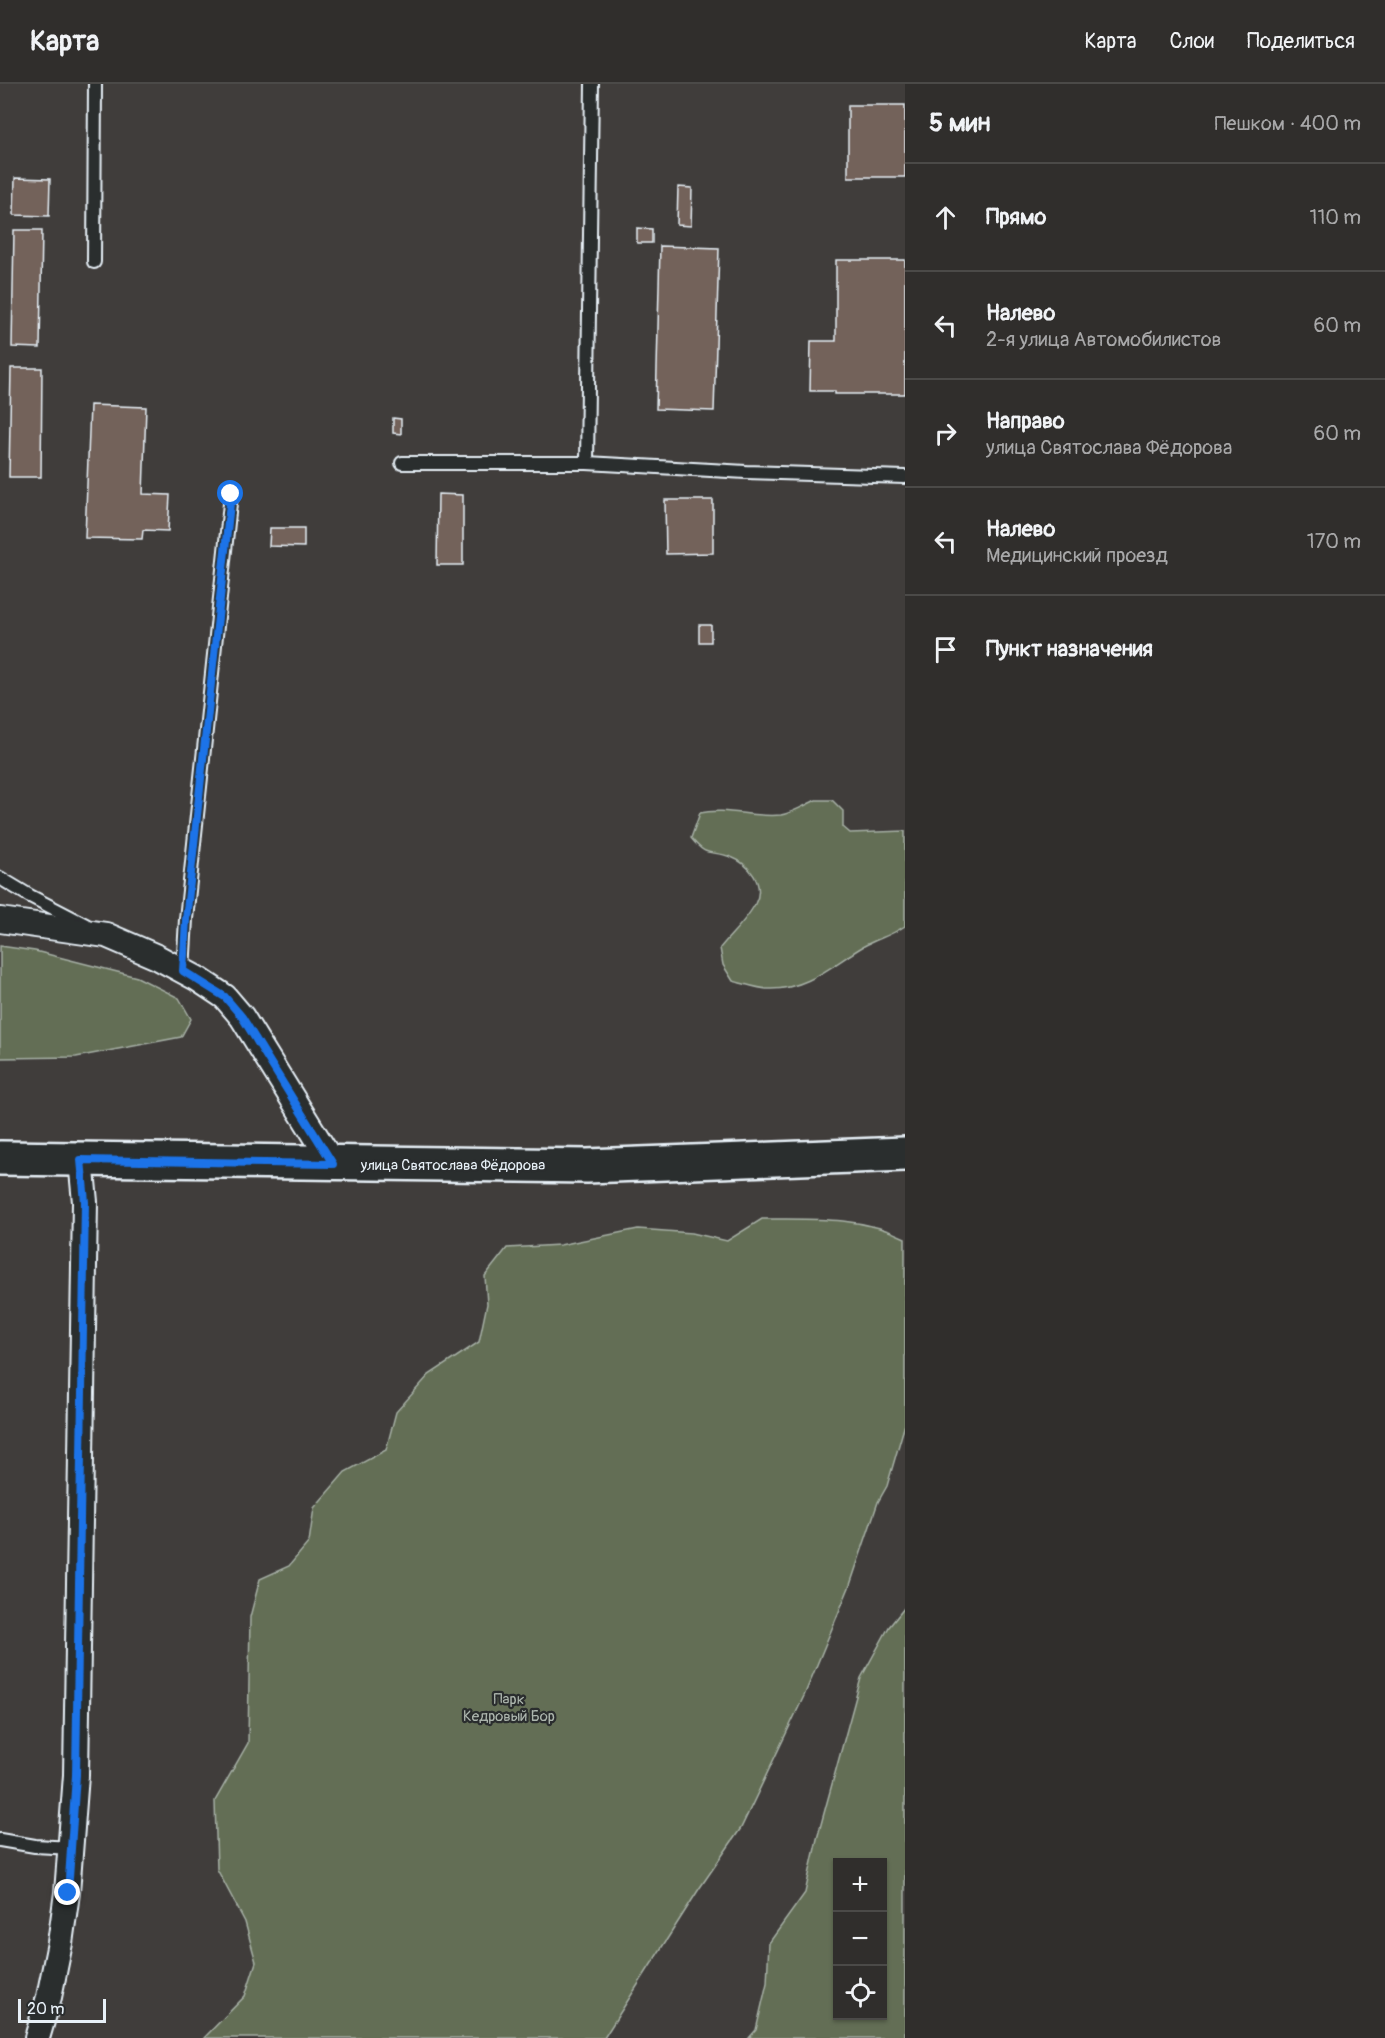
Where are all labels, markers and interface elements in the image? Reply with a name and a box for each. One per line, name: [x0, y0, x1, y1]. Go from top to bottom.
text: Карта: [30, 24, 99, 59]
text: Карта: [1084, 28, 1136, 55]
text: Слои: [1169, 28, 1214, 55]
text: Поделиться: [1247, 28, 1355, 55]
text: 5 мин: [929, 107, 990, 139]
text: Пешком · 400 m: [1215, 111, 1361, 136]
icon: ahead: [929, 201, 962, 234]
text: Прямо: [986, 203, 1046, 231]
text: 110 m: [1310, 205, 1361, 230]
text: Налево: [986, 299, 1055, 327]
icon: left: [929, 309, 962, 342]
text: 60 m: [1314, 313, 1361, 338]
text: 2-я улица Автомобилистов: [986, 327, 1221, 352]
text: Направо: [986, 407, 1065, 435]
icon: right: [929, 417, 962, 450]
text: 60 m: [1314, 421, 1361, 446]
text: улица Святослава Фёдорова: [986, 435, 1232, 460]
route start: [217, 480, 243, 506]
text: Налево: [986, 515, 1055, 543]
icon: left: [929, 525, 962, 558]
text: 170 m: [1307, 529, 1361, 554]
text: Медицинский проезд: [986, 543, 1168, 568]
icon: arrive: [929, 633, 962, 666]
text: Пункт назначения: [986, 635, 1153, 663]
street label: улица Святослава Фёдорова: [360, 1156, 545, 1175]
park label: Парк Кедровый Бор: [463, 1690, 555, 1726]
map controls: [833, 1858, 887, 2020]
button: +: [833, 1858, 887, 1912]
route end: [54, 1879, 80, 1905]
button: −: [833, 1912, 887, 1966]
button: locate: [833, 1966, 887, 2020]
scale bar: [18, 1996, 106, 2024]
text: 20 m: [27, 1999, 65, 2019]

